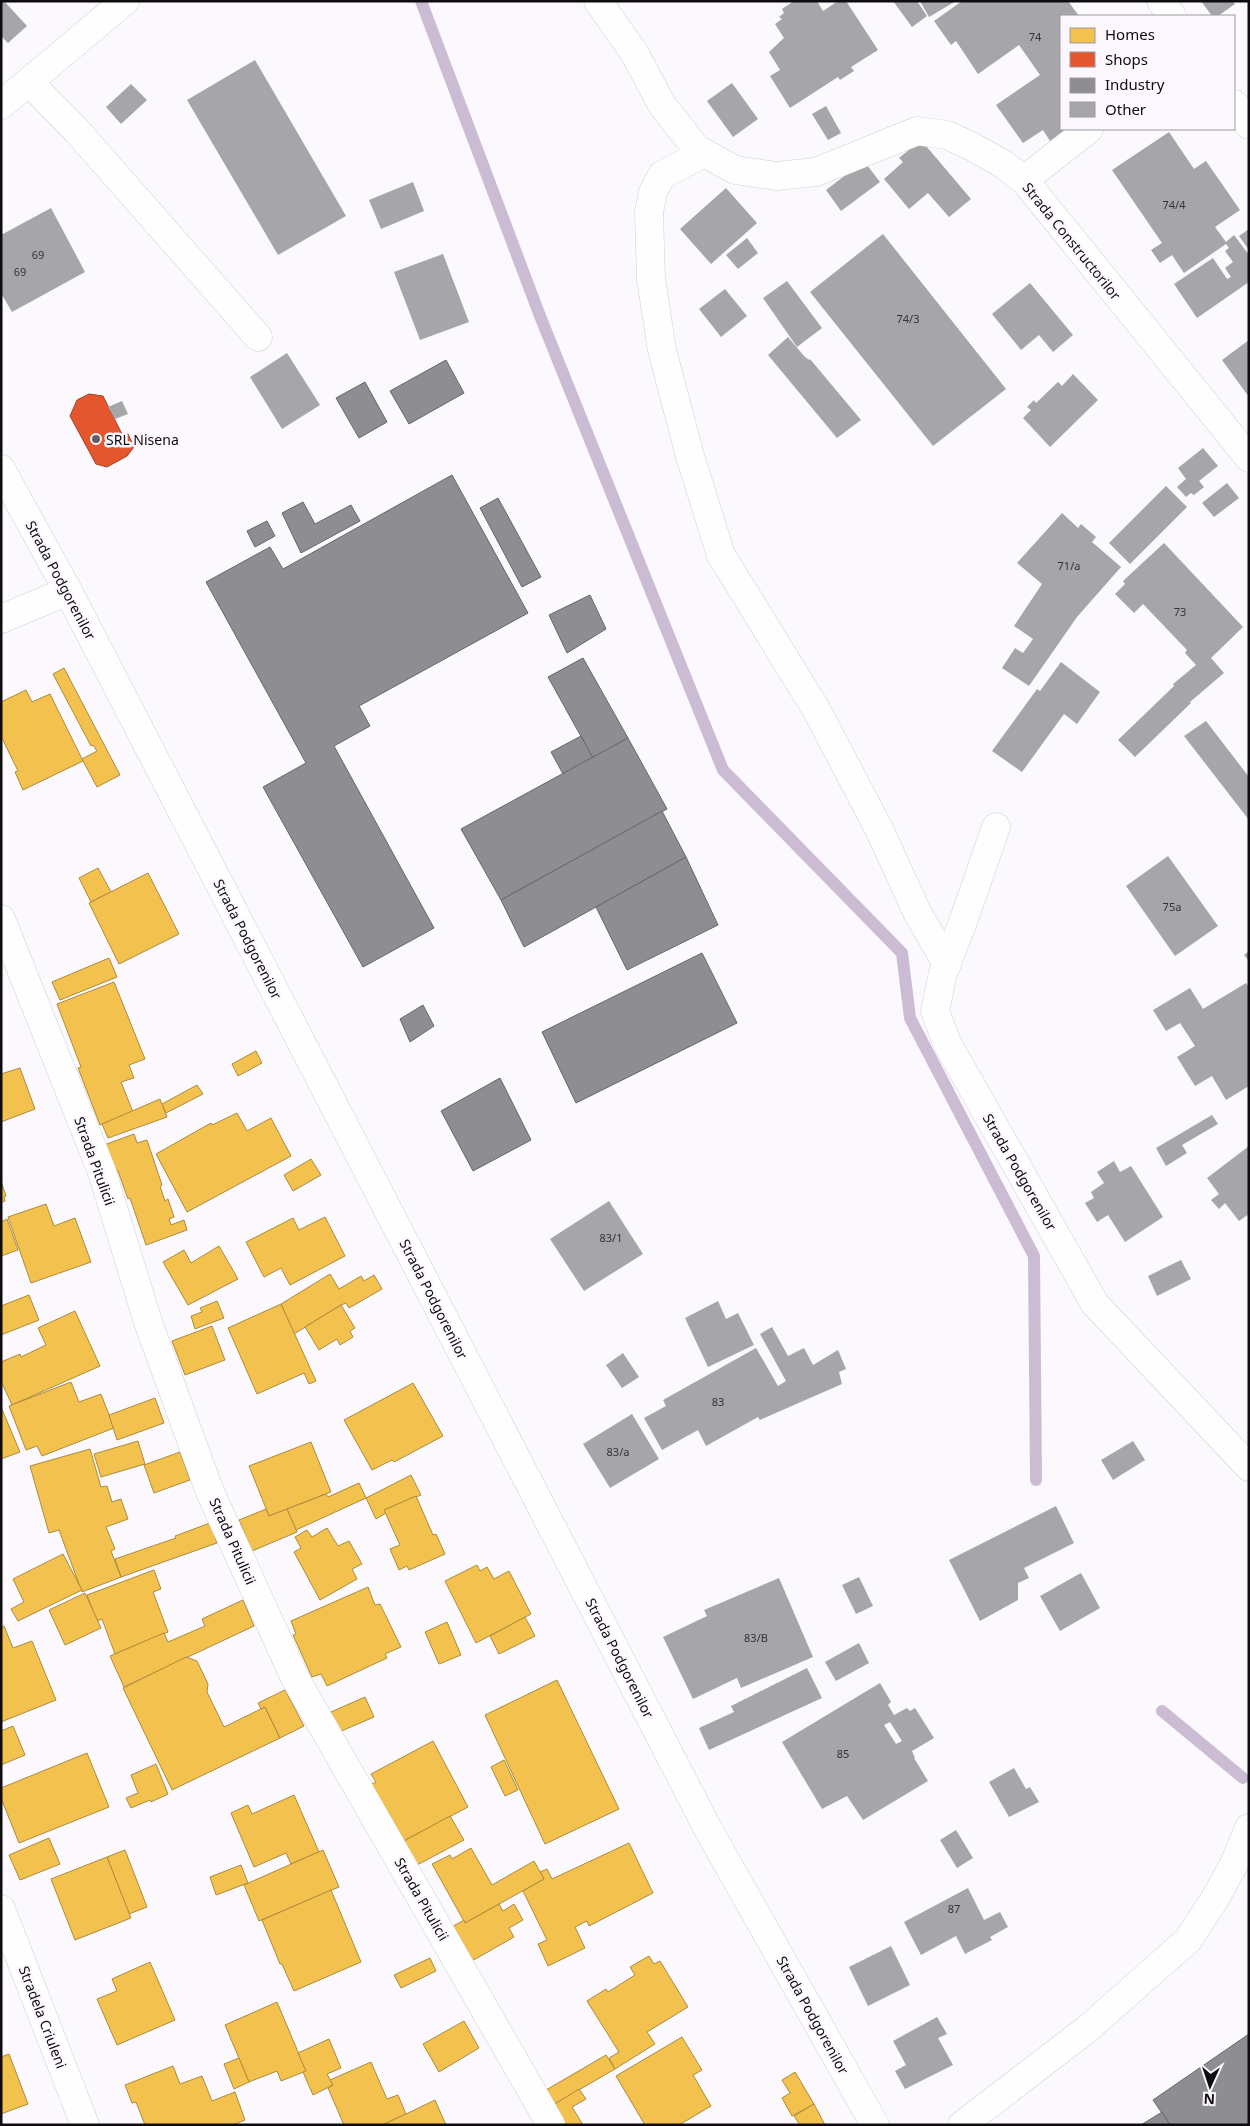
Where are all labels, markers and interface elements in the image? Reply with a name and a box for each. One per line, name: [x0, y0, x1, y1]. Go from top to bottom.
legend: [1060, 15, 1235, 130]
text: Homes: [1105, 24, 1155, 44]
house number: 74: [1029, 29, 1042, 44]
text: Shops: [1105, 49, 1148, 69]
text: Industry: [1105, 74, 1165, 94]
text: Other: [1105, 99, 1146, 119]
street label: Strada Constructorilor: [1019, 178, 1125, 304]
house number: 74/4: [1163, 197, 1186, 212]
house number: 69: [32, 247, 44, 262]
house number: 69: [14, 264, 26, 279]
house number: 74/3: [897, 311, 919, 326]
place label: SRL Nisena: [106, 430, 179, 449]
marker: SRL Nisena: [90, 433, 102, 445]
street label: Strada Podgorenilor: [22, 517, 101, 643]
house number: 71/a: [1058, 558, 1080, 573]
house number: 73: [1174, 604, 1186, 619]
street label: Strada Podgorenilor: [209, 876, 287, 1002]
house number: 75a: [1163, 899, 1181, 914]
street label: Strada Podgorenilor: [979, 1110, 1061, 1234]
street label: Strada Pitulicii: [70, 1114, 120, 1208]
house number: 83/1: [600, 1230, 622, 1245]
street label: Strada Podgorenilor: [395, 1236, 473, 1362]
house number: 83: [712, 1394, 724, 1409]
house number: 83/a: [607, 1444, 629, 1459]
street label: Strada Pitulicii: [205, 1495, 261, 1587]
street label: Strada Podgorenilor: [581, 1595, 659, 1721]
house number: 83/B: [744, 1630, 768, 1645]
house number: 85: [837, 1746, 849, 1761]
street label: Strada Pitulicii: [390, 1854, 454, 1944]
house number: 87: [948, 1901, 960, 1916]
street label: Strada Podgorenilor: [773, 1953, 853, 2078]
street label: Stradela Criuleni: [15, 1963, 71, 2071]
north arrow: [1185, 2061, 1235, 2111]
text: N: [1203, 2090, 1215, 2109]

